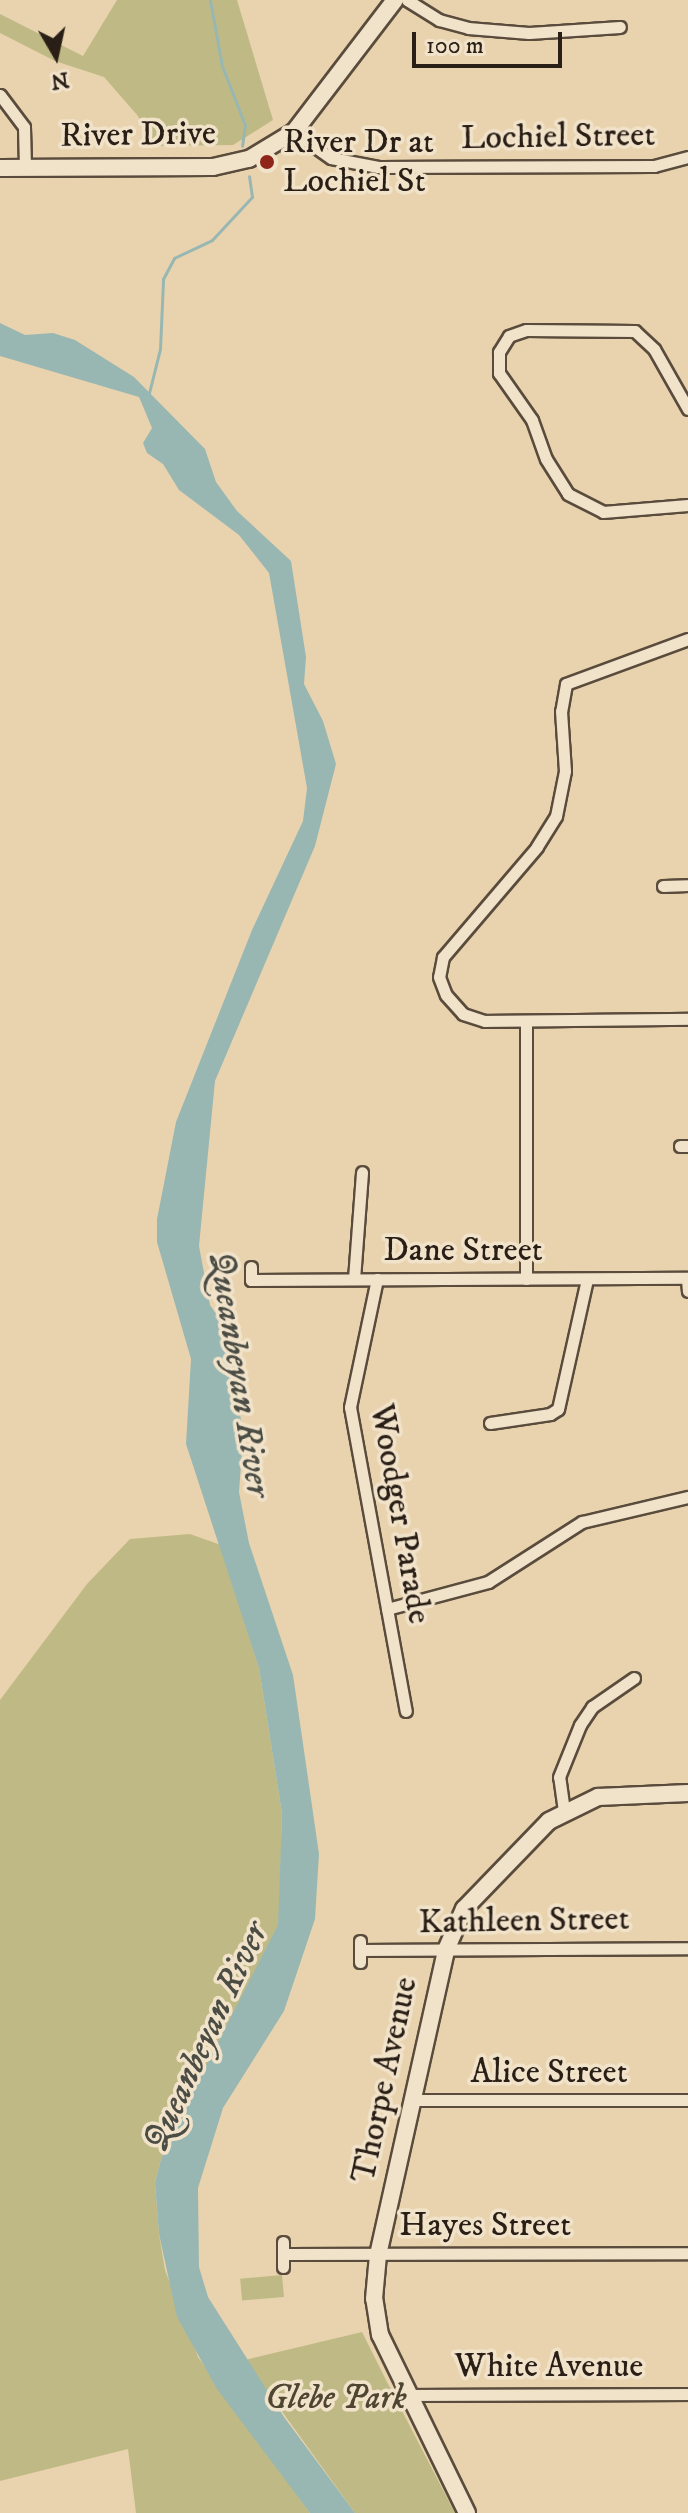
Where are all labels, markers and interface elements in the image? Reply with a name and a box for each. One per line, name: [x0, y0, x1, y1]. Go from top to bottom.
north arrow: [16, 16, 96, 96]
scale bar: [416, 16, 566, 66]
text: 100 m: [426, 31, 484, 61]
text: N: [49, 65, 71, 95]
street label: River Drive: [60, 113, 216, 157]
street label: Lochiel Street: [461, 115, 655, 159]
place label: River Dr at Lochiel St: [283, 122, 434, 202]
marker: River Dr at Lochiel St: [258, 153, 276, 171]
street label: Dane Street: [383, 1231, 543, 1271]
water label: Queanbeyan River: [198, 1248, 280, 1500]
street label: Woodger Parade: [361, 1401, 439, 1627]
street label: Kathleen Street: [418, 1899, 630, 1943]
water label: Queanbeyan River: [134, 1915, 278, 2159]
street label: Thorpe Avenue: [343, 1974, 427, 2186]
street label: Alice Street: [470, 2053, 628, 2093]
street label: Hayes Street: [399, 2206, 571, 2246]
street label: White Avenue: [455, 2347, 643, 2387]
park label: Glebe Park: [265, 2379, 407, 2419]

